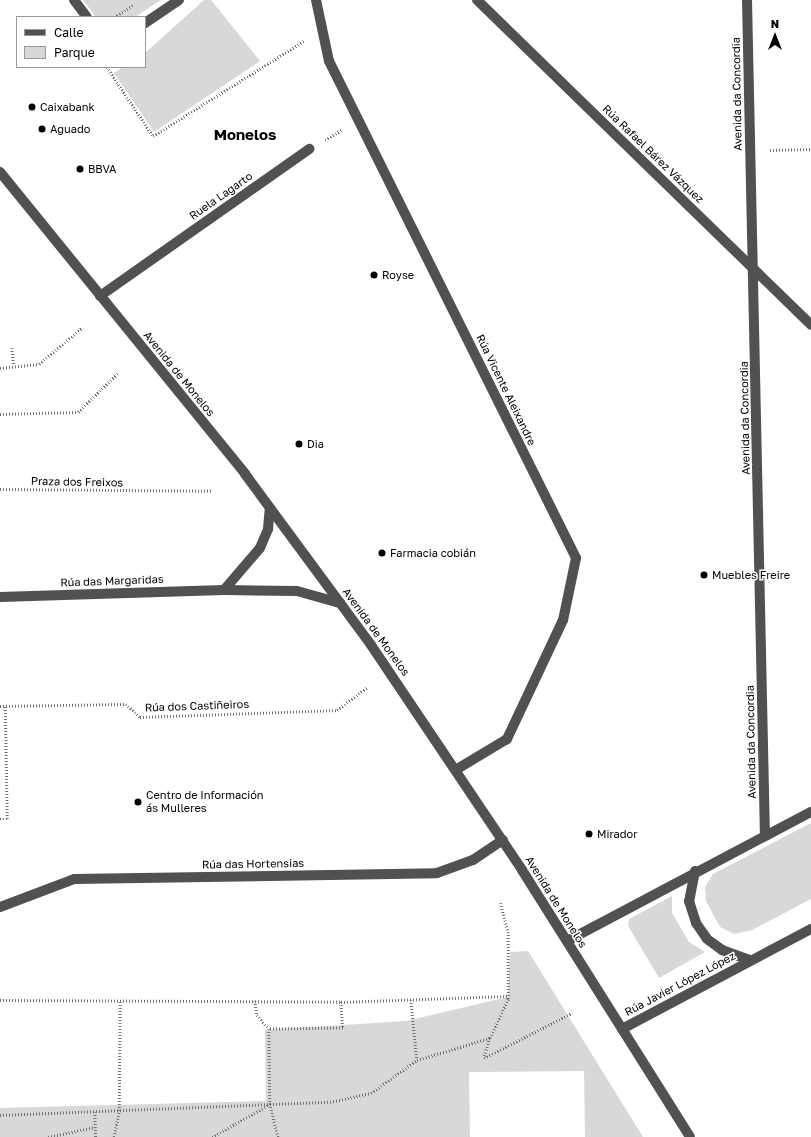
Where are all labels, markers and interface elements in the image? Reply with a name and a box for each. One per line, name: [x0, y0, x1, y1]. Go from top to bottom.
legend: [16, 16, 146, 68]
north arrow: [755, 16, 795, 56]
text: N: [771, 17, 779, 30]
text: Calle: [54, 25, 83, 40]
street label: Avenida da Concordia: [729, 37, 745, 151]
text: Parque: [54, 45, 95, 60]
place label: Caixabank: [40, 100, 95, 114]
marker: Caixabank: [27, 102, 37, 112]
street label: Rúa Rafael Bárez Vázquez: [600, 102, 706, 206]
place label: Aguado: [50, 122, 90, 136]
marker: Aguado: [37, 124, 47, 134]
district label: Monelos: [214, 126, 276, 144]
place label: BBVA: [88, 162, 116, 176]
marker: BBVA: [75, 164, 85, 174]
street label: Ruela Lagarto: [187, 169, 255, 223]
place label: Royse: [382, 268, 414, 282]
marker: Royse: [369, 270, 379, 280]
street label: Avenida de Monelos: [141, 329, 217, 419]
street label: Rúa Vicente Aleixandre: [473, 332, 539, 448]
street label: Avenida da Concordia: [737, 361, 753, 475]
place label: Dia: [307, 437, 324, 451]
marker: Dia: [294, 439, 304, 449]
street label: Praza dos Freixos: [31, 475, 123, 489]
place label: Farmacia cobián: [390, 546, 476, 560]
marker: Farmacia cobián: [377, 548, 387, 558]
place label: Muebles Freire: [712, 568, 790, 582]
marker: Muebles Freire: [699, 570, 709, 580]
street label: Rúa das Margaridas: [60, 573, 164, 589]
street label: Avenida de Monelos: [340, 585, 412, 679]
street label: Avenida da Concordia: [743, 685, 759, 799]
street label: Rúa dos Castiñeiros: [145, 698, 249, 714]
place label: Centro de Información ás Mulleres: [146, 789, 264, 815]
marker: Centro de Información ás Mulleres: [133, 797, 143, 807]
place label: Mirador: [597, 827, 637, 841]
marker: Mirador: [584, 829, 594, 839]
street label: Avenida de Monelos: [522, 854, 590, 950]
street label: Rúa das Hortensias: [202, 857, 304, 871]
street label: Rúa Javier López López: [622, 949, 738, 1019]

